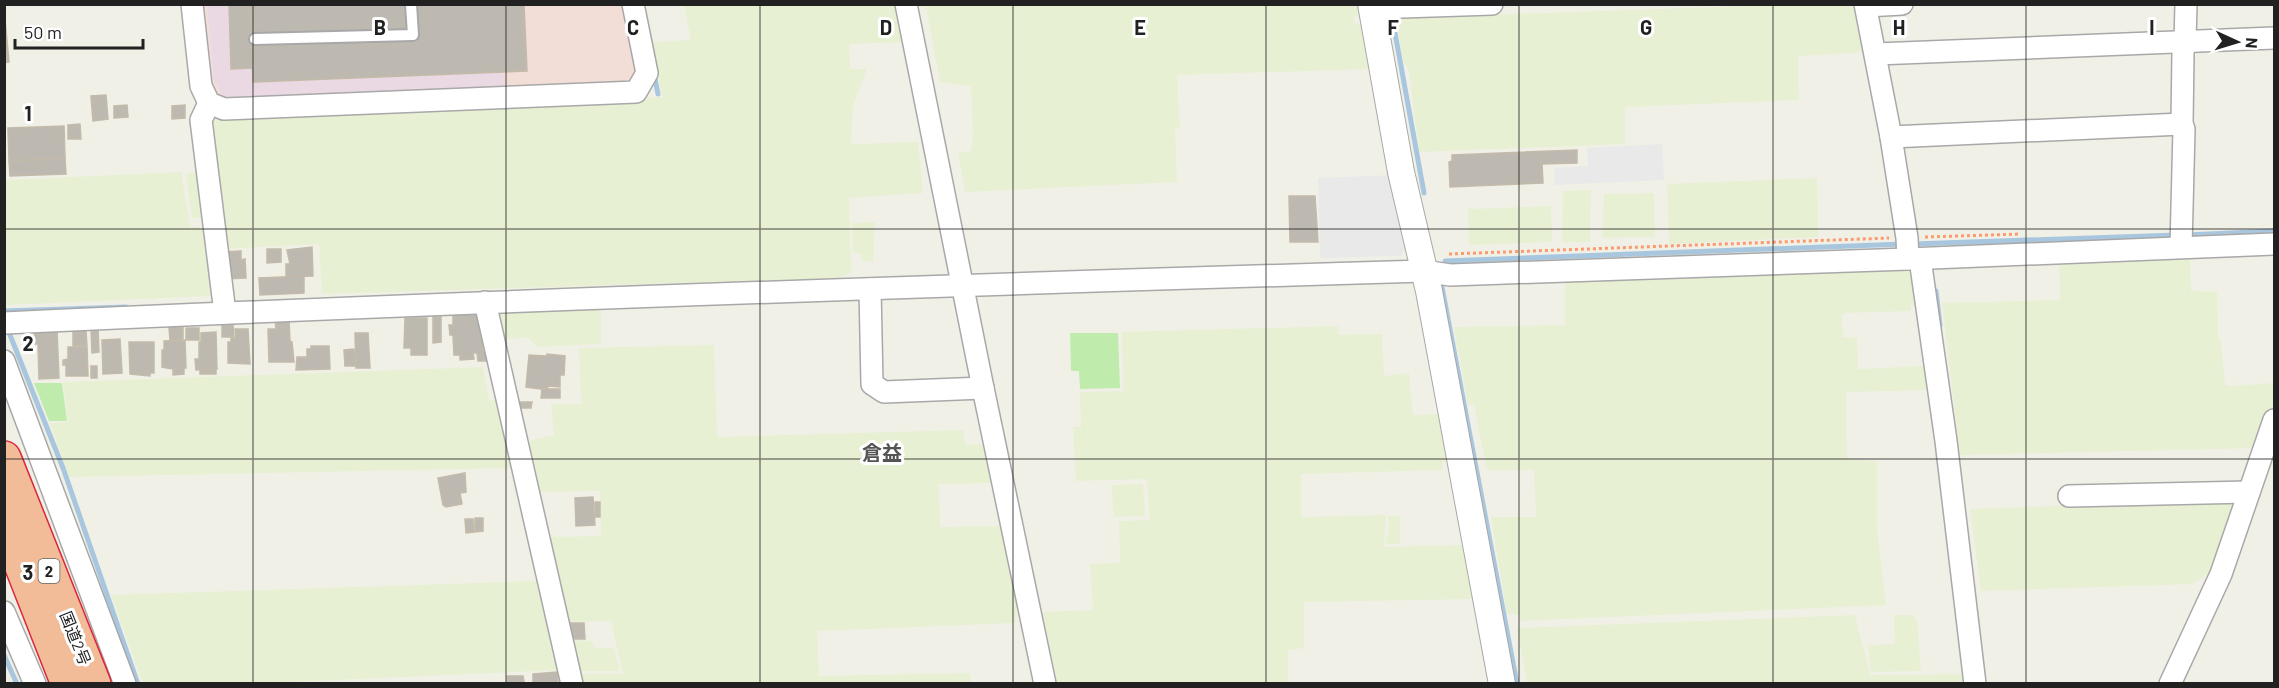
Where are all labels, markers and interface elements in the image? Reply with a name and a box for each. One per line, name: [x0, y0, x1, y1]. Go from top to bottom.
scale bar: [15, 12, 142, 50]
north arrow: [2207, 12, 2267, 72]
text: B: [374, 15, 386, 39]
text: C: [627, 15, 639, 39]
text: D: [880, 15, 892, 39]
text: E: [1134, 15, 1146, 39]
text: F: [1387, 15, 1399, 39]
text: G: [1640, 15, 1652, 39]
text: H: [1893, 15, 1905, 39]
text: I: [2149, 15, 2155, 39]
text: 50 m: [24, 21, 62, 43]
text: N: [2243, 37, 2262, 49]
text: 1: [24, 101, 32, 125]
text: 2: [22, 331, 34, 355]
district label: 倉益: [862, 440, 902, 464]
road number: 2: [38, 559, 60, 583]
text: 3: [23, 560, 33, 584]
street label: 国道2号: [57, 608, 95, 668]

